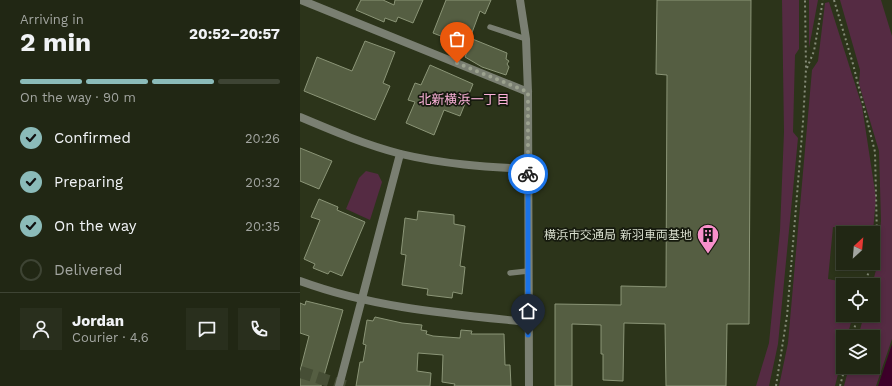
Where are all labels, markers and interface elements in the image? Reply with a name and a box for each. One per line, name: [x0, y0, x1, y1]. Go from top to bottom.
text: Arriving in: [20, 12, 84, 27]
pin: [440, 22, 474, 63]
text: 20:52–20:57: [189, 25, 280, 43]
text: 2 min: [20, 27, 91, 57]
icon: bag: [446, 28, 468, 50]
text: On the way · 90 m: [20, 90, 136, 105]
district label: 北新横浜一丁目: [418, 92, 510, 107]
icon: check: [20, 127, 42, 149]
text: Confirmed: [54, 129, 131, 147]
text: 20:26: [245, 131, 280, 146]
courier: [508, 154, 548, 194]
icon: bike: [517, 163, 539, 185]
icon: check: [20, 171, 42, 193]
text: Preparing: [54, 173, 123, 191]
text: 20:32: [245, 175, 280, 190]
icon: check: [20, 215, 42, 237]
text: On the way: [54, 217, 136, 235]
text: 20:35: [245, 219, 280, 234]
building icon: 横浜市交通局 新羽車両基地: [695, 222, 721, 255]
north arrow: [836, 226, 880, 270]
map controls: [836, 226, 880, 374]
place label: 横浜市交通局 新羽車両基地: [544, 228, 692, 242]
text: Delivered: [54, 261, 122, 279]
button: locate: [836, 278, 880, 322]
pin: [511, 294, 545, 335]
icon: home: [517, 300, 539, 322]
button: person: [20, 308, 62, 350]
button: chat: [186, 308, 228, 350]
button: phone: [238, 308, 280, 350]
text: Jordan: [72, 312, 124, 330]
text: Courier · 4.6: [72, 330, 149, 345]
button: layers: [836, 330, 880, 374]

